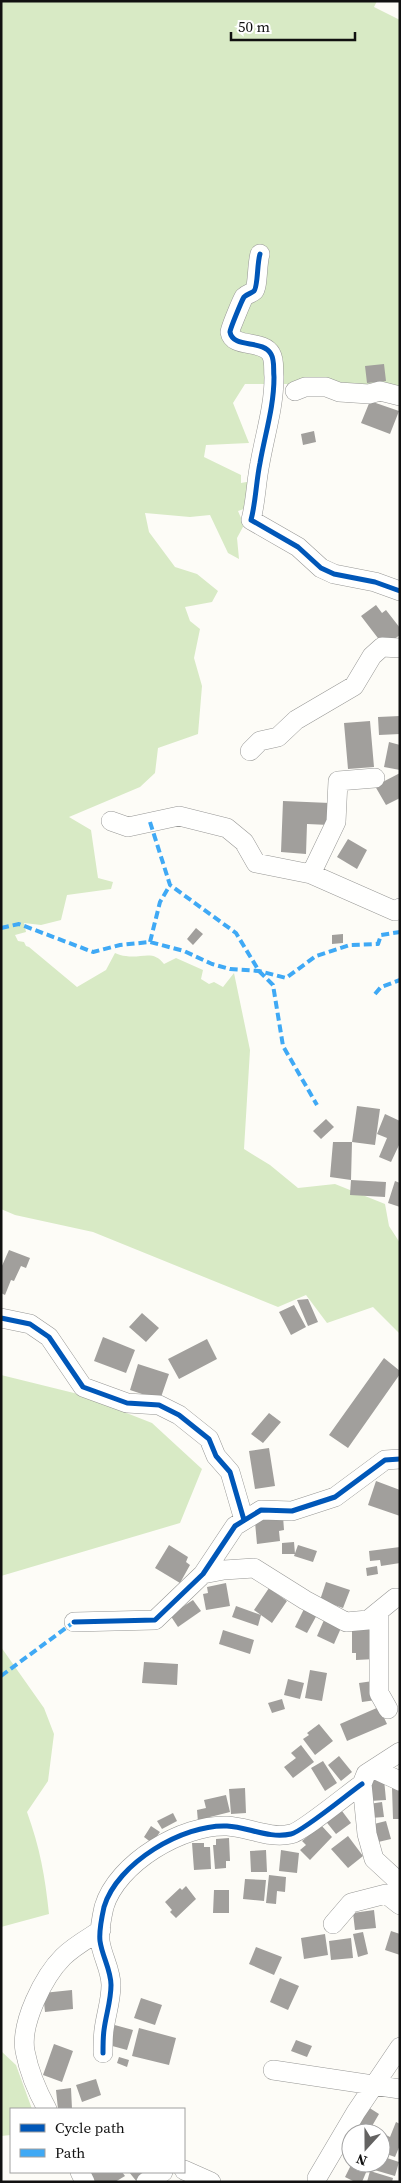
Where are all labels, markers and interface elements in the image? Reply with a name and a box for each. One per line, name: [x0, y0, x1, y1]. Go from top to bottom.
scale bar: [231, 10, 355, 42]
text: 50 m: [238, 16, 270, 37]
legend: [10, 2108, 185, 2173]
text: Cycle path: [55, 2117, 125, 2138]
north arrow: [341, 2123, 391, 2173]
text: Path: [55, 2142, 85, 2163]
text: N: [353, 2149, 370, 2171]

